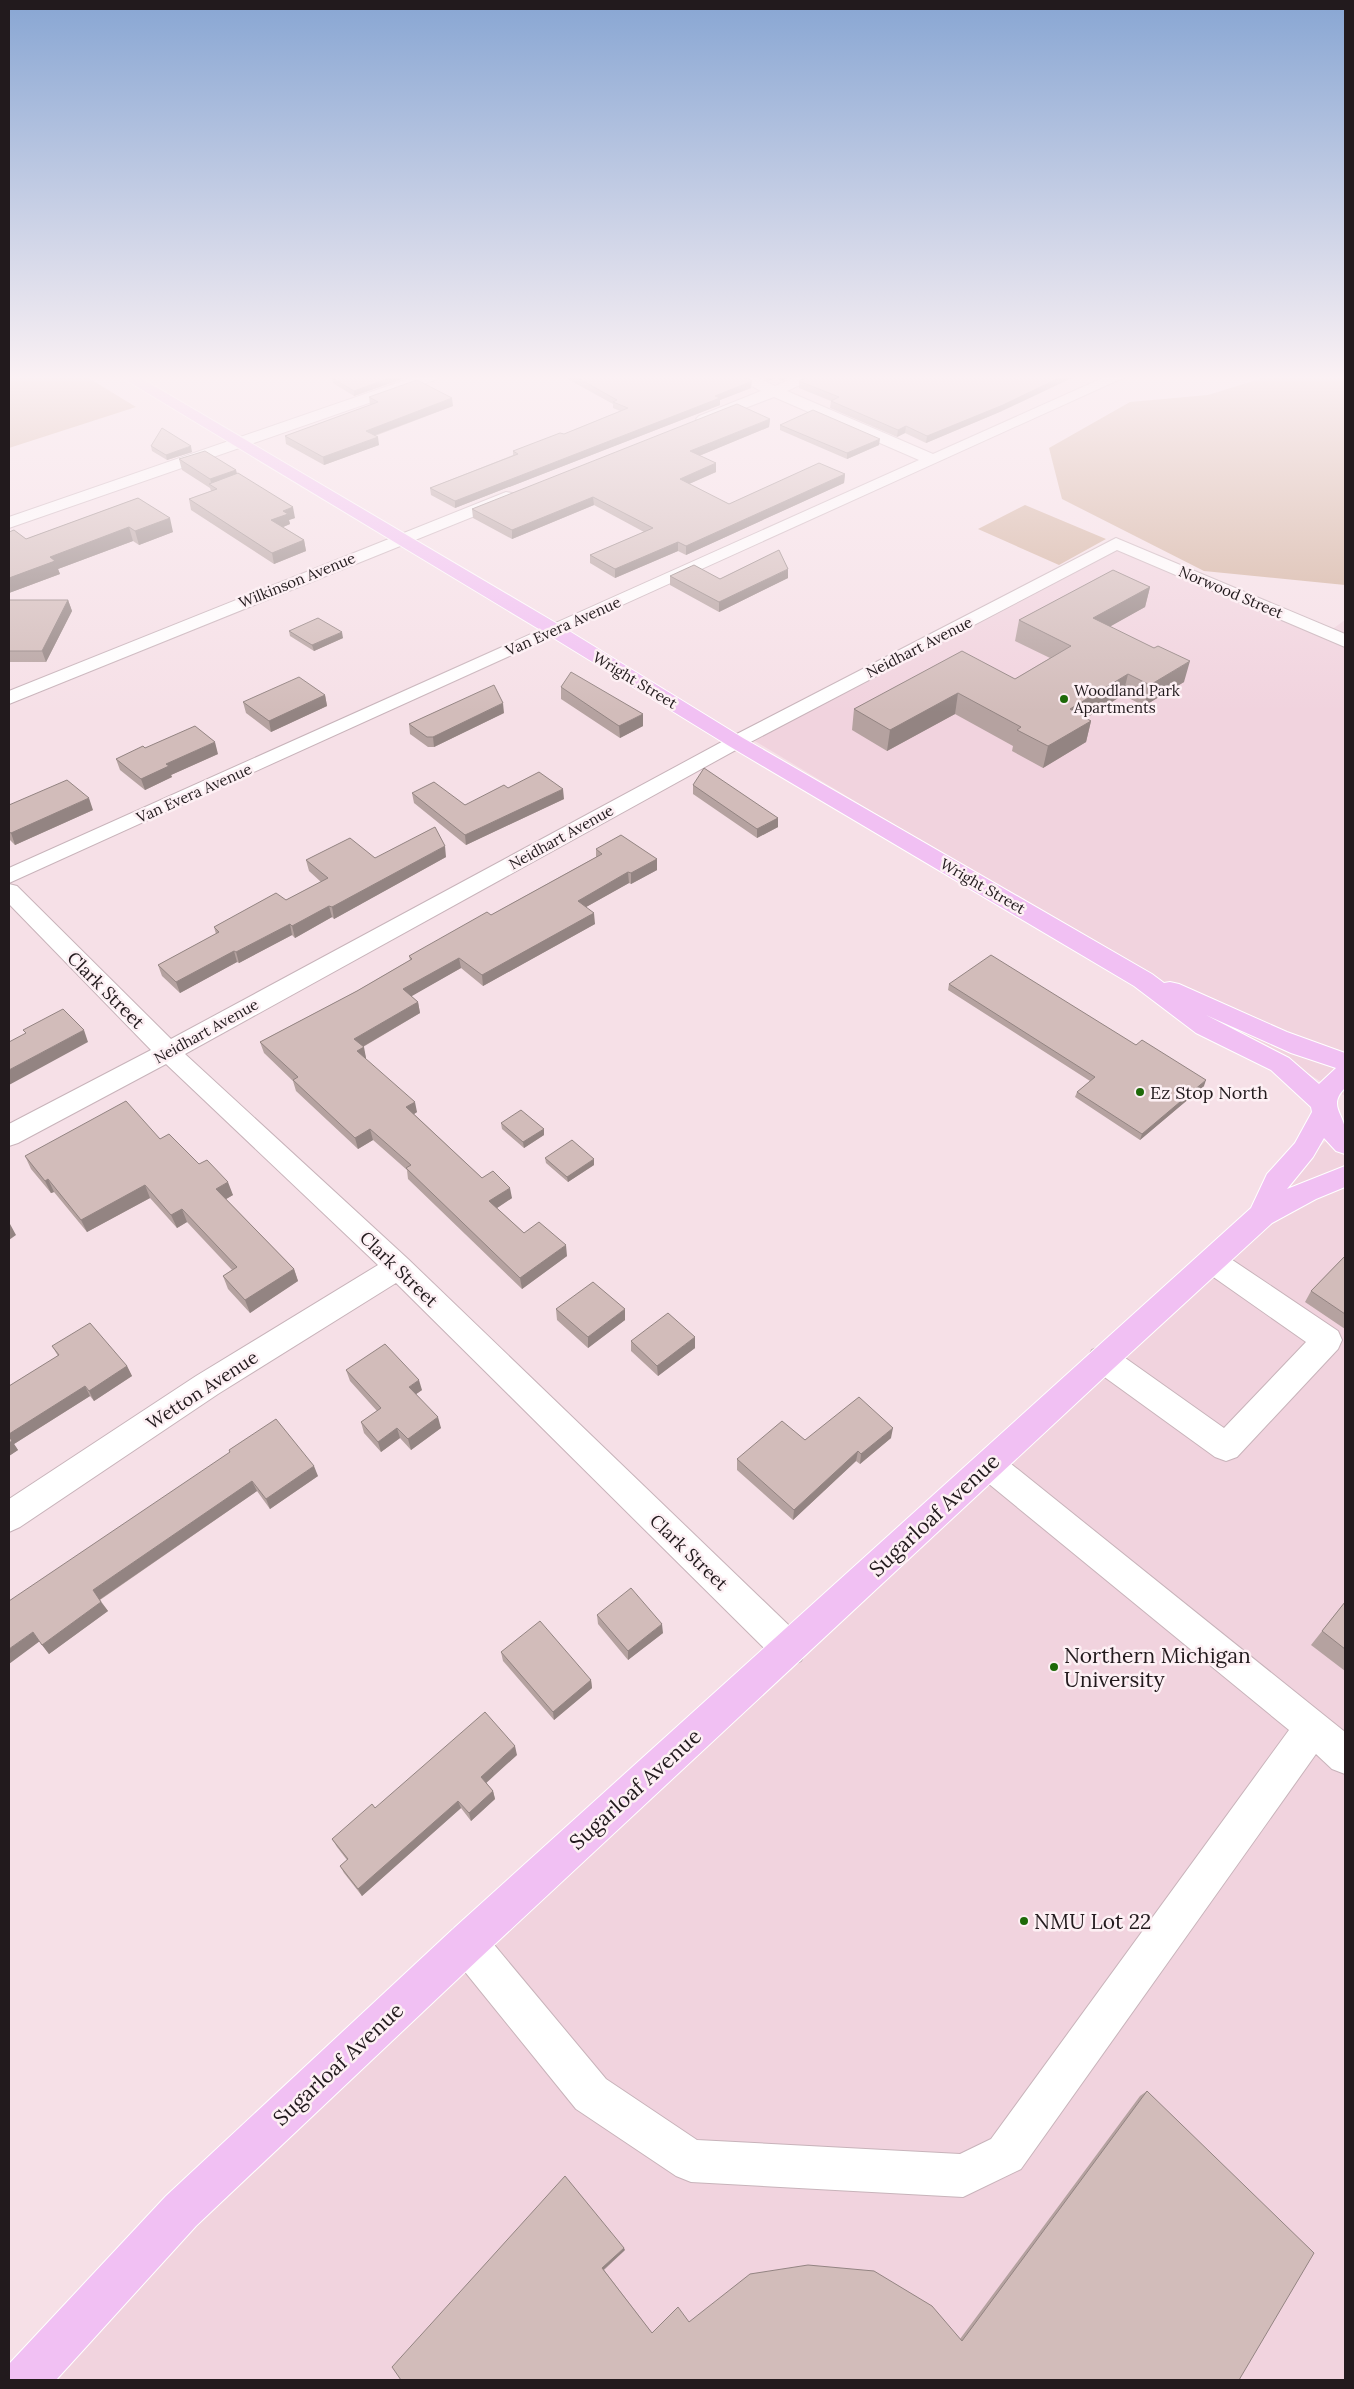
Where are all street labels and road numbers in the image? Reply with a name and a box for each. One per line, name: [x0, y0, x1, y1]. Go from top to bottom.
street label: Wilkinson Avenue: [236, 548, 358, 612]
street label: Norwood Street: [1176, 561, 1286, 623]
street label: Van Evera Avenue: [502, 592, 624, 660]
street label: Neidhart Avenue: [863, 612, 975, 682]
street label: Wright Street: [589, 647, 681, 713]
street label: Van Evera Avenue: [133, 759, 255, 827]
street label: Neidhart Avenue: [505, 800, 617, 874]
street label: Wright Street: [937, 854, 1029, 918]
street label: Clark Street: [63, 947, 149, 1033]
street label: Neidhart Avenue: [150, 994, 262, 1068]
street label: Clark Street: [355, 1226, 443, 1312]
street label: Wetton Avenue: [142, 1345, 262, 1435]
street label: Sugarloaf Avenue: [863, 1448, 1005, 1582]
street label: Clark Street: [645, 1509, 733, 1595]
street label: Sugarloaf Avenue: [563, 1723, 707, 1855]
street label: Sugarloaf Avenue: [267, 1997, 409, 2131]

